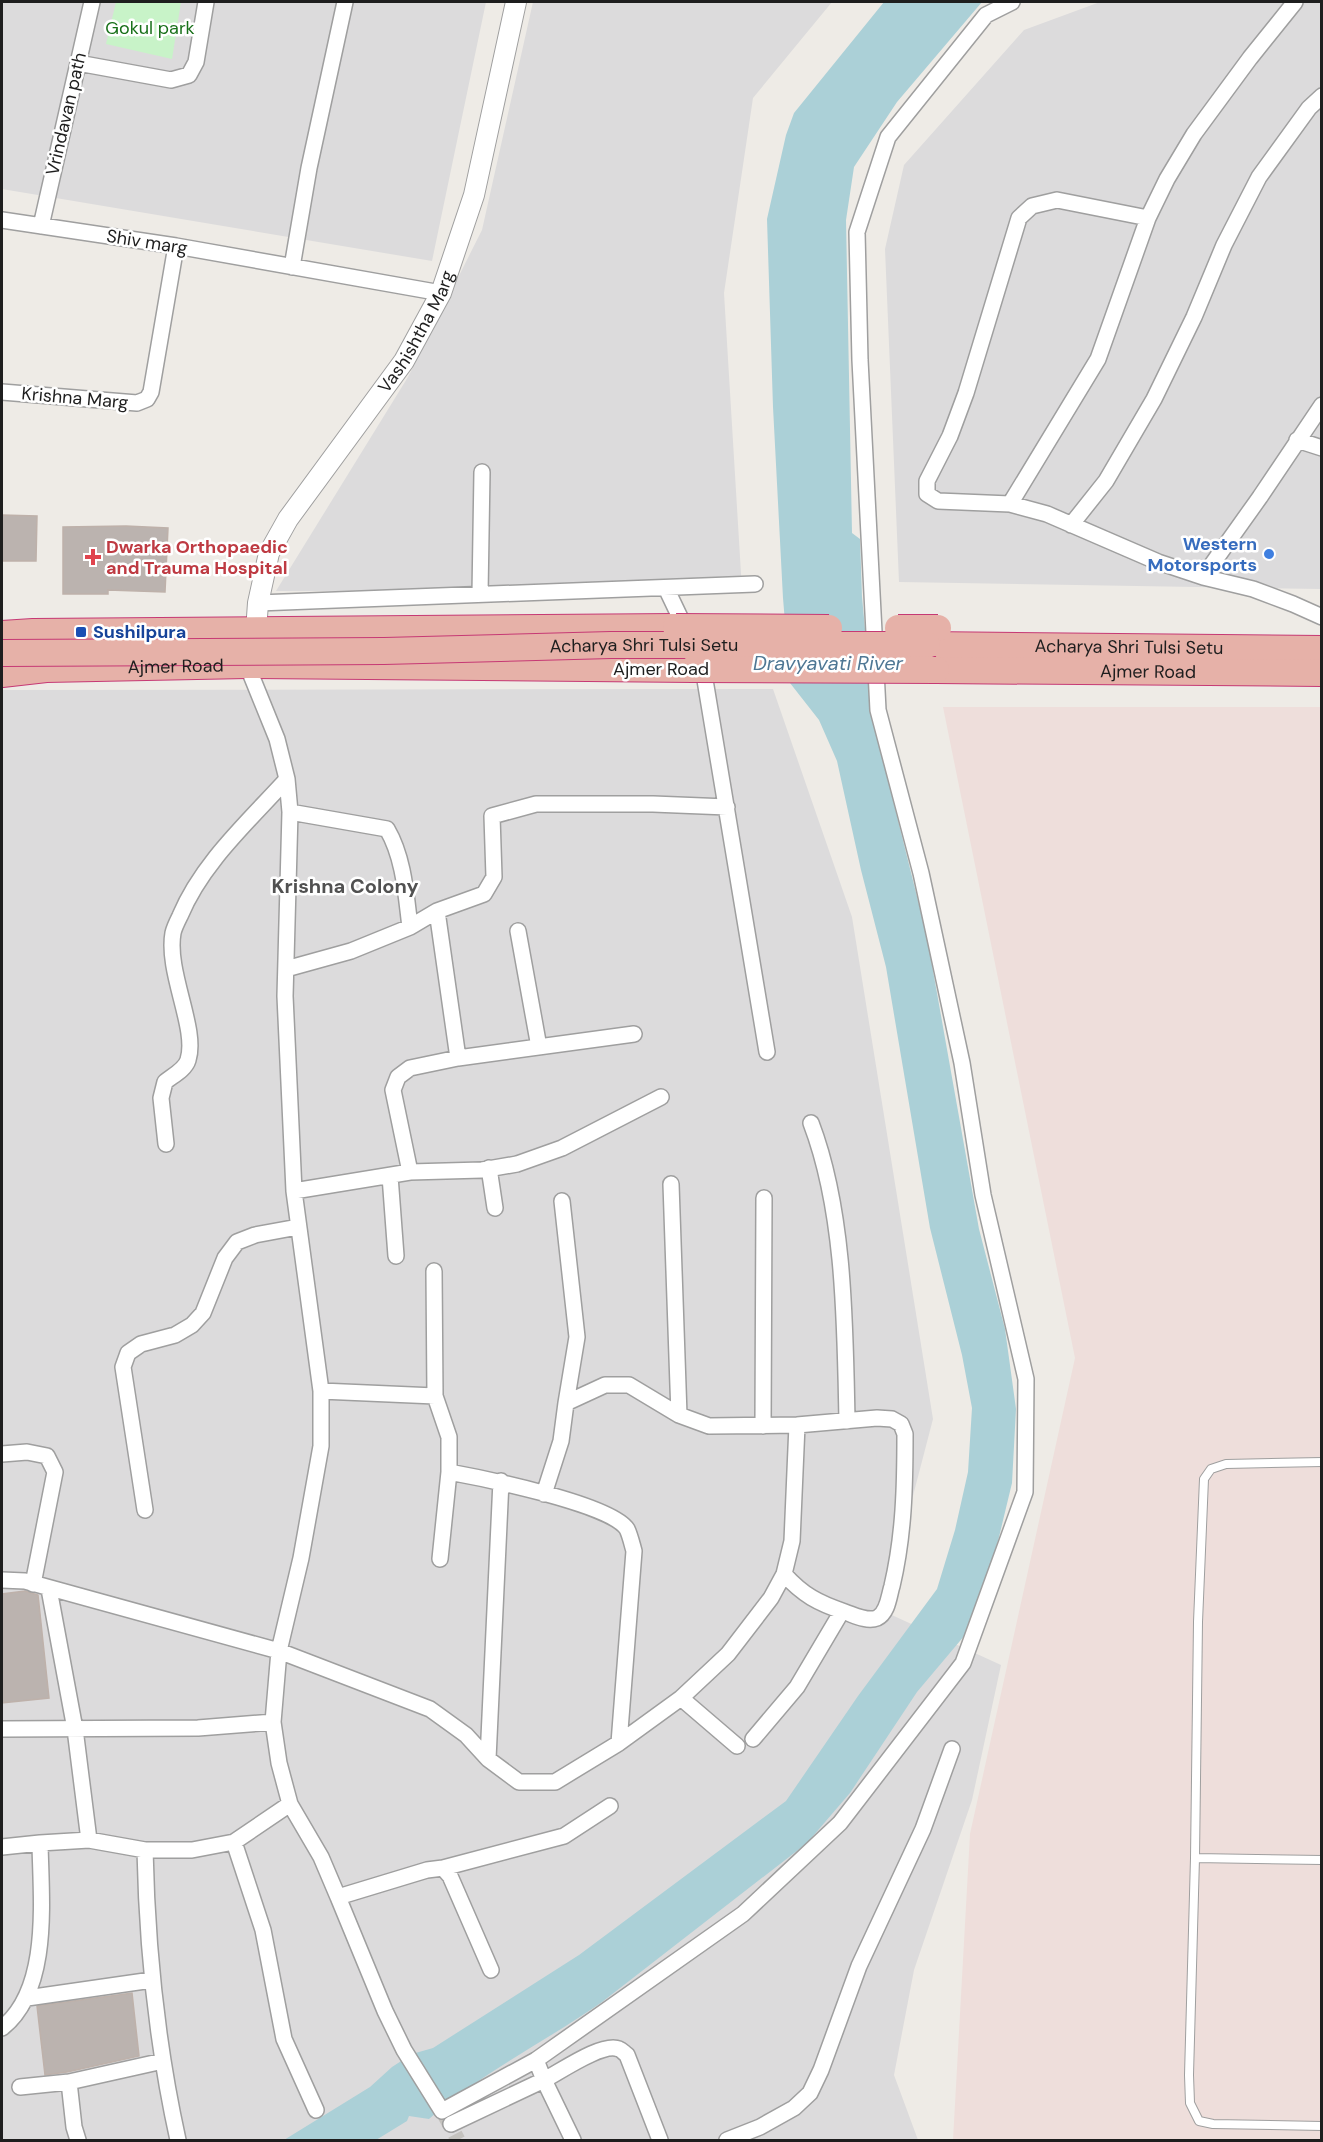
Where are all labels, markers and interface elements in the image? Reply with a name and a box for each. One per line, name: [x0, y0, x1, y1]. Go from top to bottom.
park label: Gokul park: [105, 16, 195, 40]
street label: Vrindavan path: [40, 50, 92, 178]
street label: Shiv marg: [105, 224, 189, 260]
street label: Vashishtha Marg: [372, 267, 460, 398]
street label: Krishna Marg: [21, 381, 129, 415]
place label: Western Motorsports: [1147, 532, 1257, 577]
place label: Dwarka Orthopaedic and Trauma Hospital: [106, 535, 288, 580]
marker: Western Motorsports: [1262, 547, 1276, 561]
marker: Dwarka Orthopaedic and Trauma Hospital: [84, 548, 102, 566]
place label: Sushilpura: [93, 620, 186, 644]
marker: Sushilpura: [74, 625, 88, 639]
street label: Acharya Shri Tulsi Setu: [549, 633, 738, 659]
street label: Acharya Shri Tulsi Setu: [1035, 634, 1223, 660]
water label: Dravyavati River: [753, 650, 904, 676]
street label: Ajmer Road: [127, 653, 224, 679]
street label: Ajmer Road: [613, 657, 709, 681]
street label: Ajmer Road: [1100, 659, 1196, 684]
district label: Krishna Colony: [271, 873, 419, 899]

